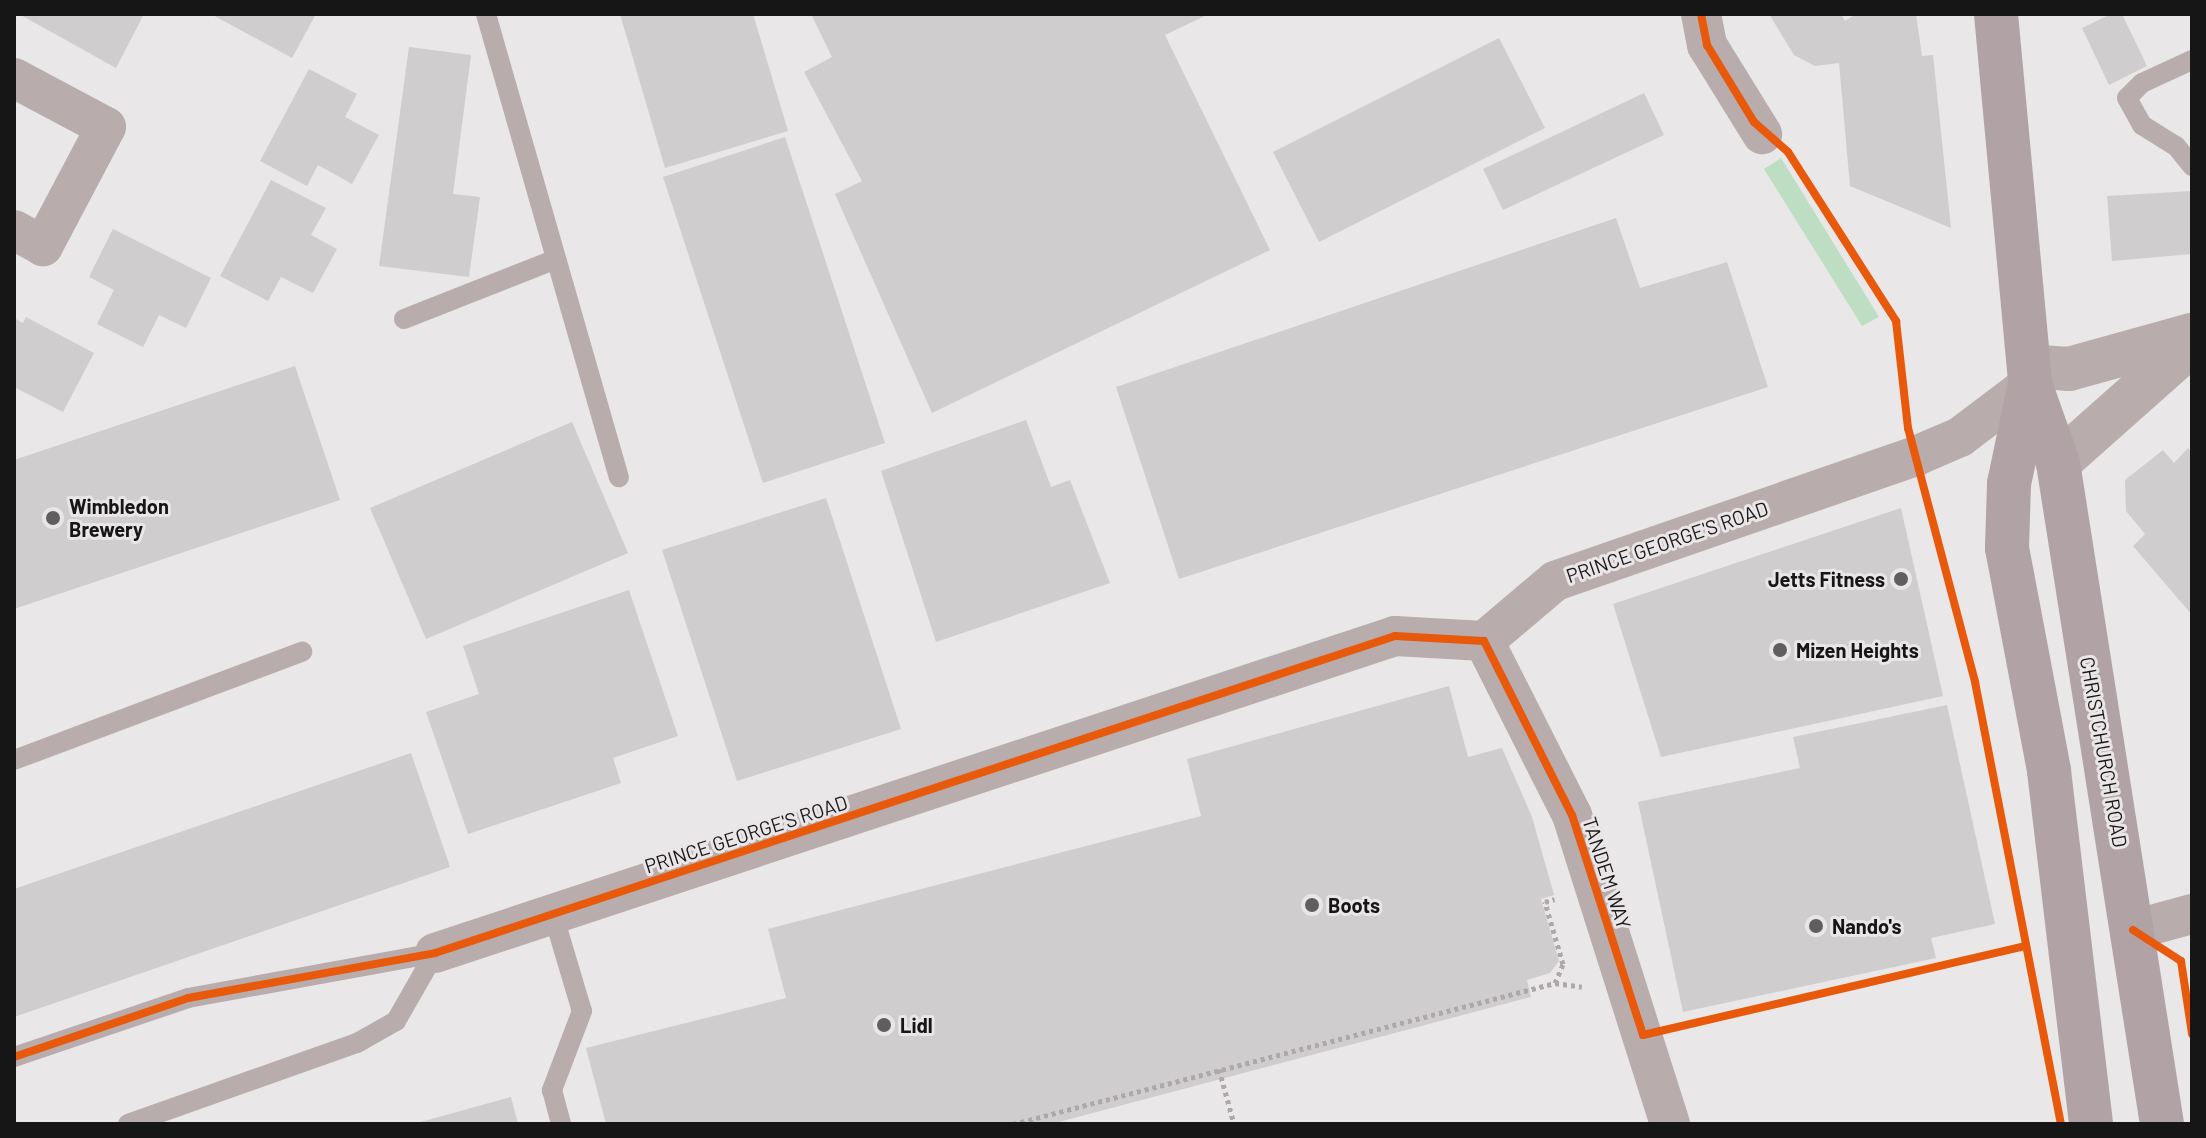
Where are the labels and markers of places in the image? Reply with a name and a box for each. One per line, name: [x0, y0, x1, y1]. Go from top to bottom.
place label: Wimbledon Brewery: [69, 494, 169, 541]
marker: Wimbledon Brewery: [44, 509, 62, 527]
place label: Jetts Fitness: [1768, 567, 1885, 591]
marker: Jetts Fitness: [1892, 570, 1910, 588]
place label: Mizen Heights: [1796, 638, 1919, 662]
marker: Mizen Heights: [1771, 641, 1789, 659]
place label: Boots: [1328, 893, 1380, 917]
marker: Boots: [1303, 896, 1321, 914]
place label: Nando's: [1832, 914, 1902, 938]
marker: Nando's: [1807, 917, 1825, 935]
place label: Lidl: [900, 1013, 933, 1037]
marker: Lidl: [875, 1016, 893, 1034]

